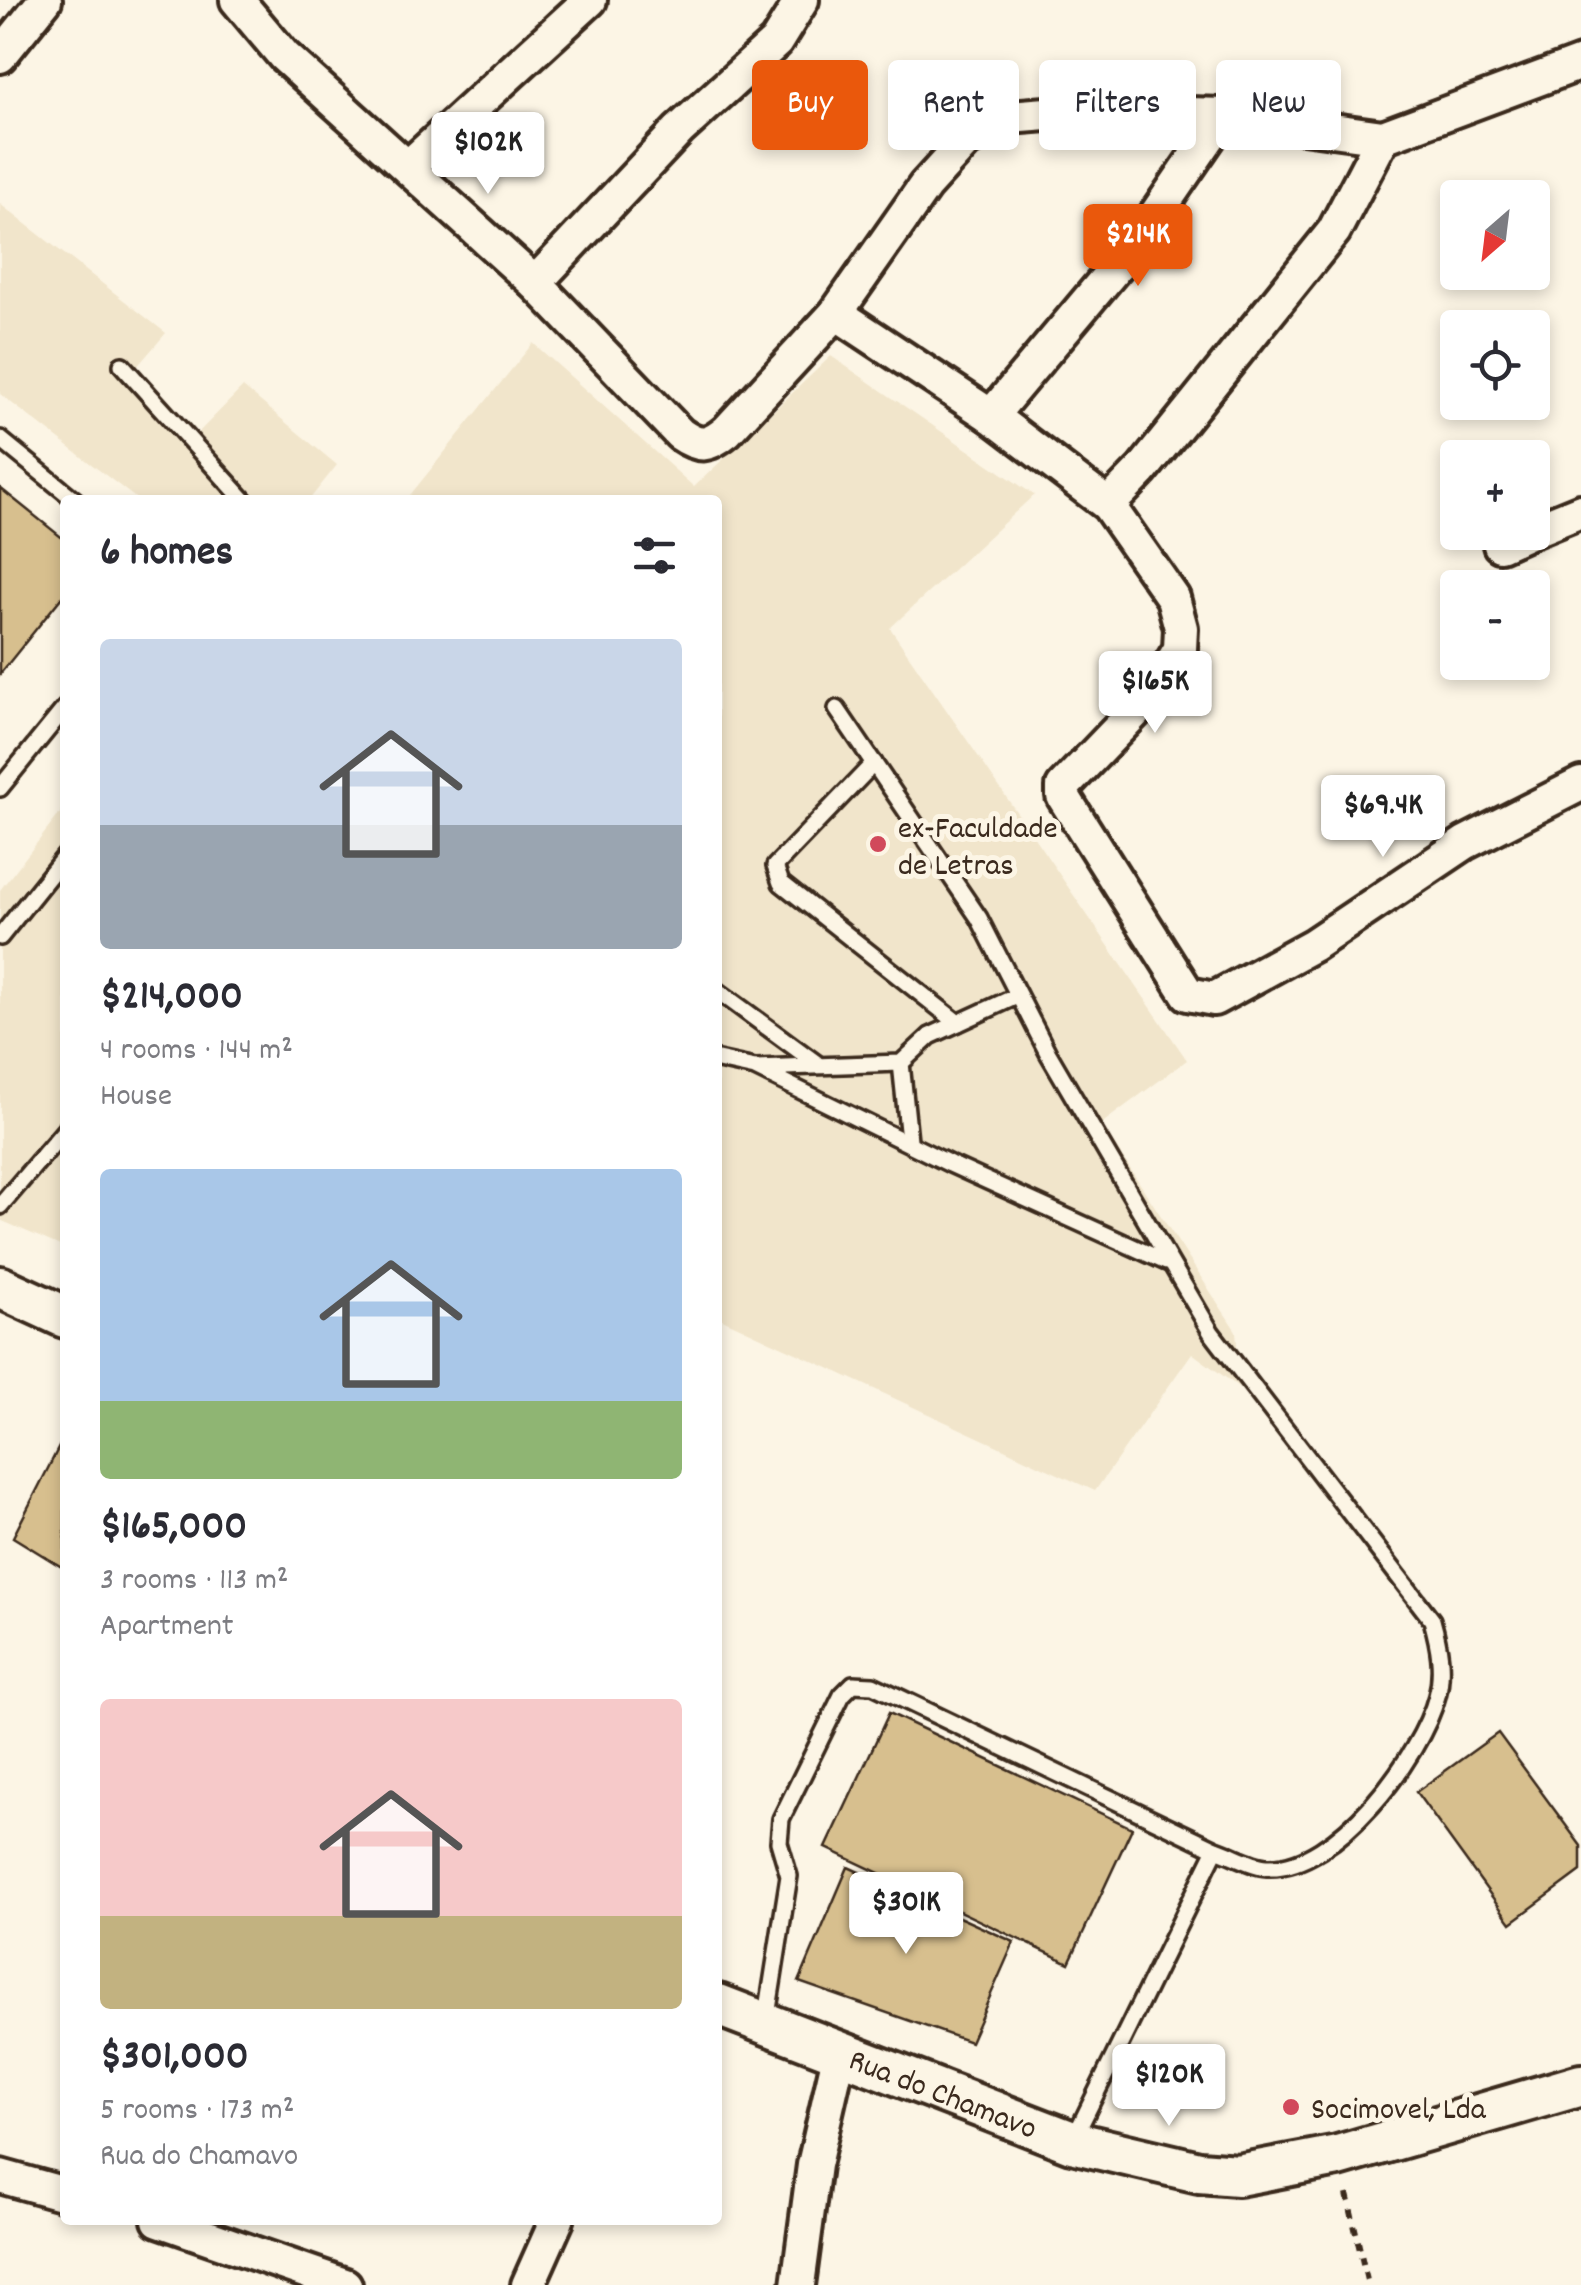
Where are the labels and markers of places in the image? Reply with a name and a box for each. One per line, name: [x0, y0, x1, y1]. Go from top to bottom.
pin: $102K: [418, 112, 558, 197]
pin: $214K: [1068, 204, 1208, 289]
pin: $165K: [1085, 651, 1225, 736]
pin: $69.4K: [1302, 775, 1464, 860]
place label: ex-Faculdade de Letras: [898, 808, 1058, 891]
marker: ex-Faculdade de Letras: [867, 833, 889, 855]
pin: $301K: [836, 1872, 976, 1957]
pin: $120K: [1099, 2044, 1239, 2129]
place label: Socimovel, Lda: [1311, 2089, 1487, 2135]
marker: Socimovel, Lda: [1280, 2096, 1302, 2118]

